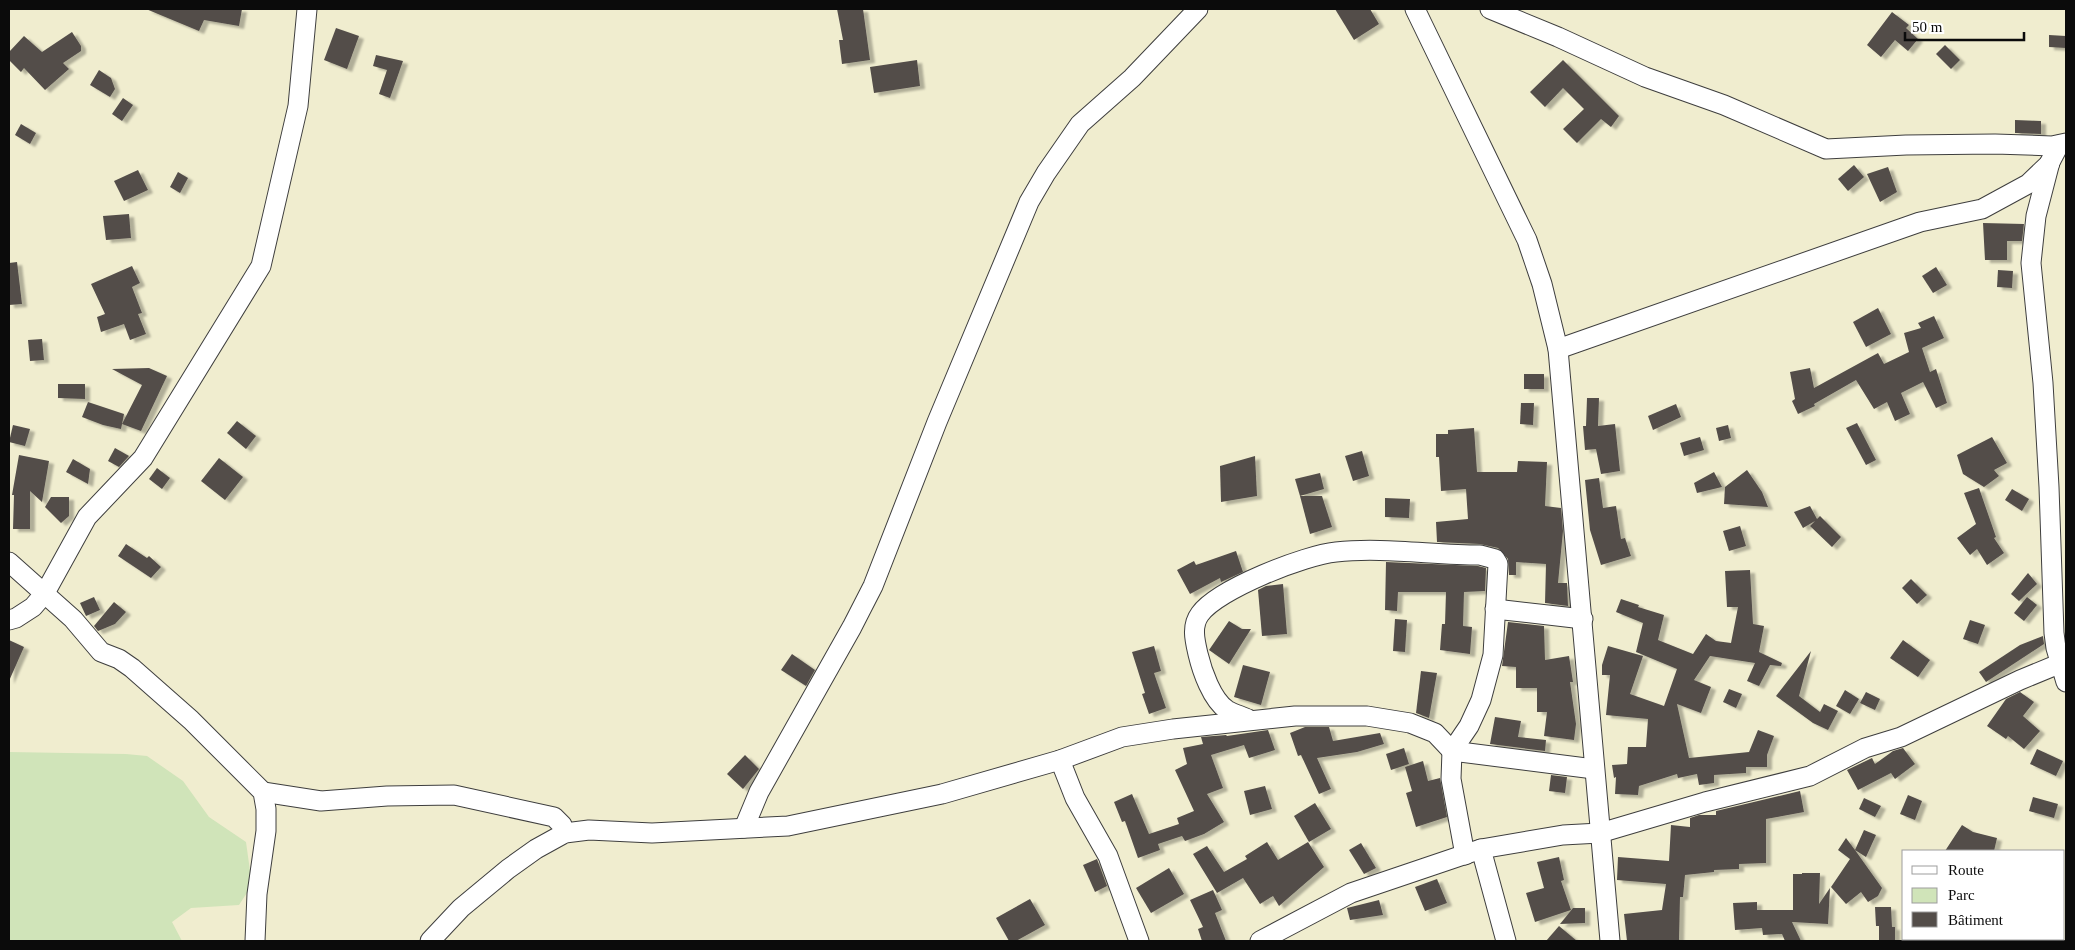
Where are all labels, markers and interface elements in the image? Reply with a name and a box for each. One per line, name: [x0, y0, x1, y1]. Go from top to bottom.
scale bar: [1905, 10, 2024, 42]
text: 50 m: [1912, 19, 1943, 35]
legend: [1902, 850, 2065, 940]
text: Route: [1948, 862, 1984, 878]
text: Parc: [1948, 887, 1975, 903]
text: Bâtiment: [1948, 912, 2004, 928]

